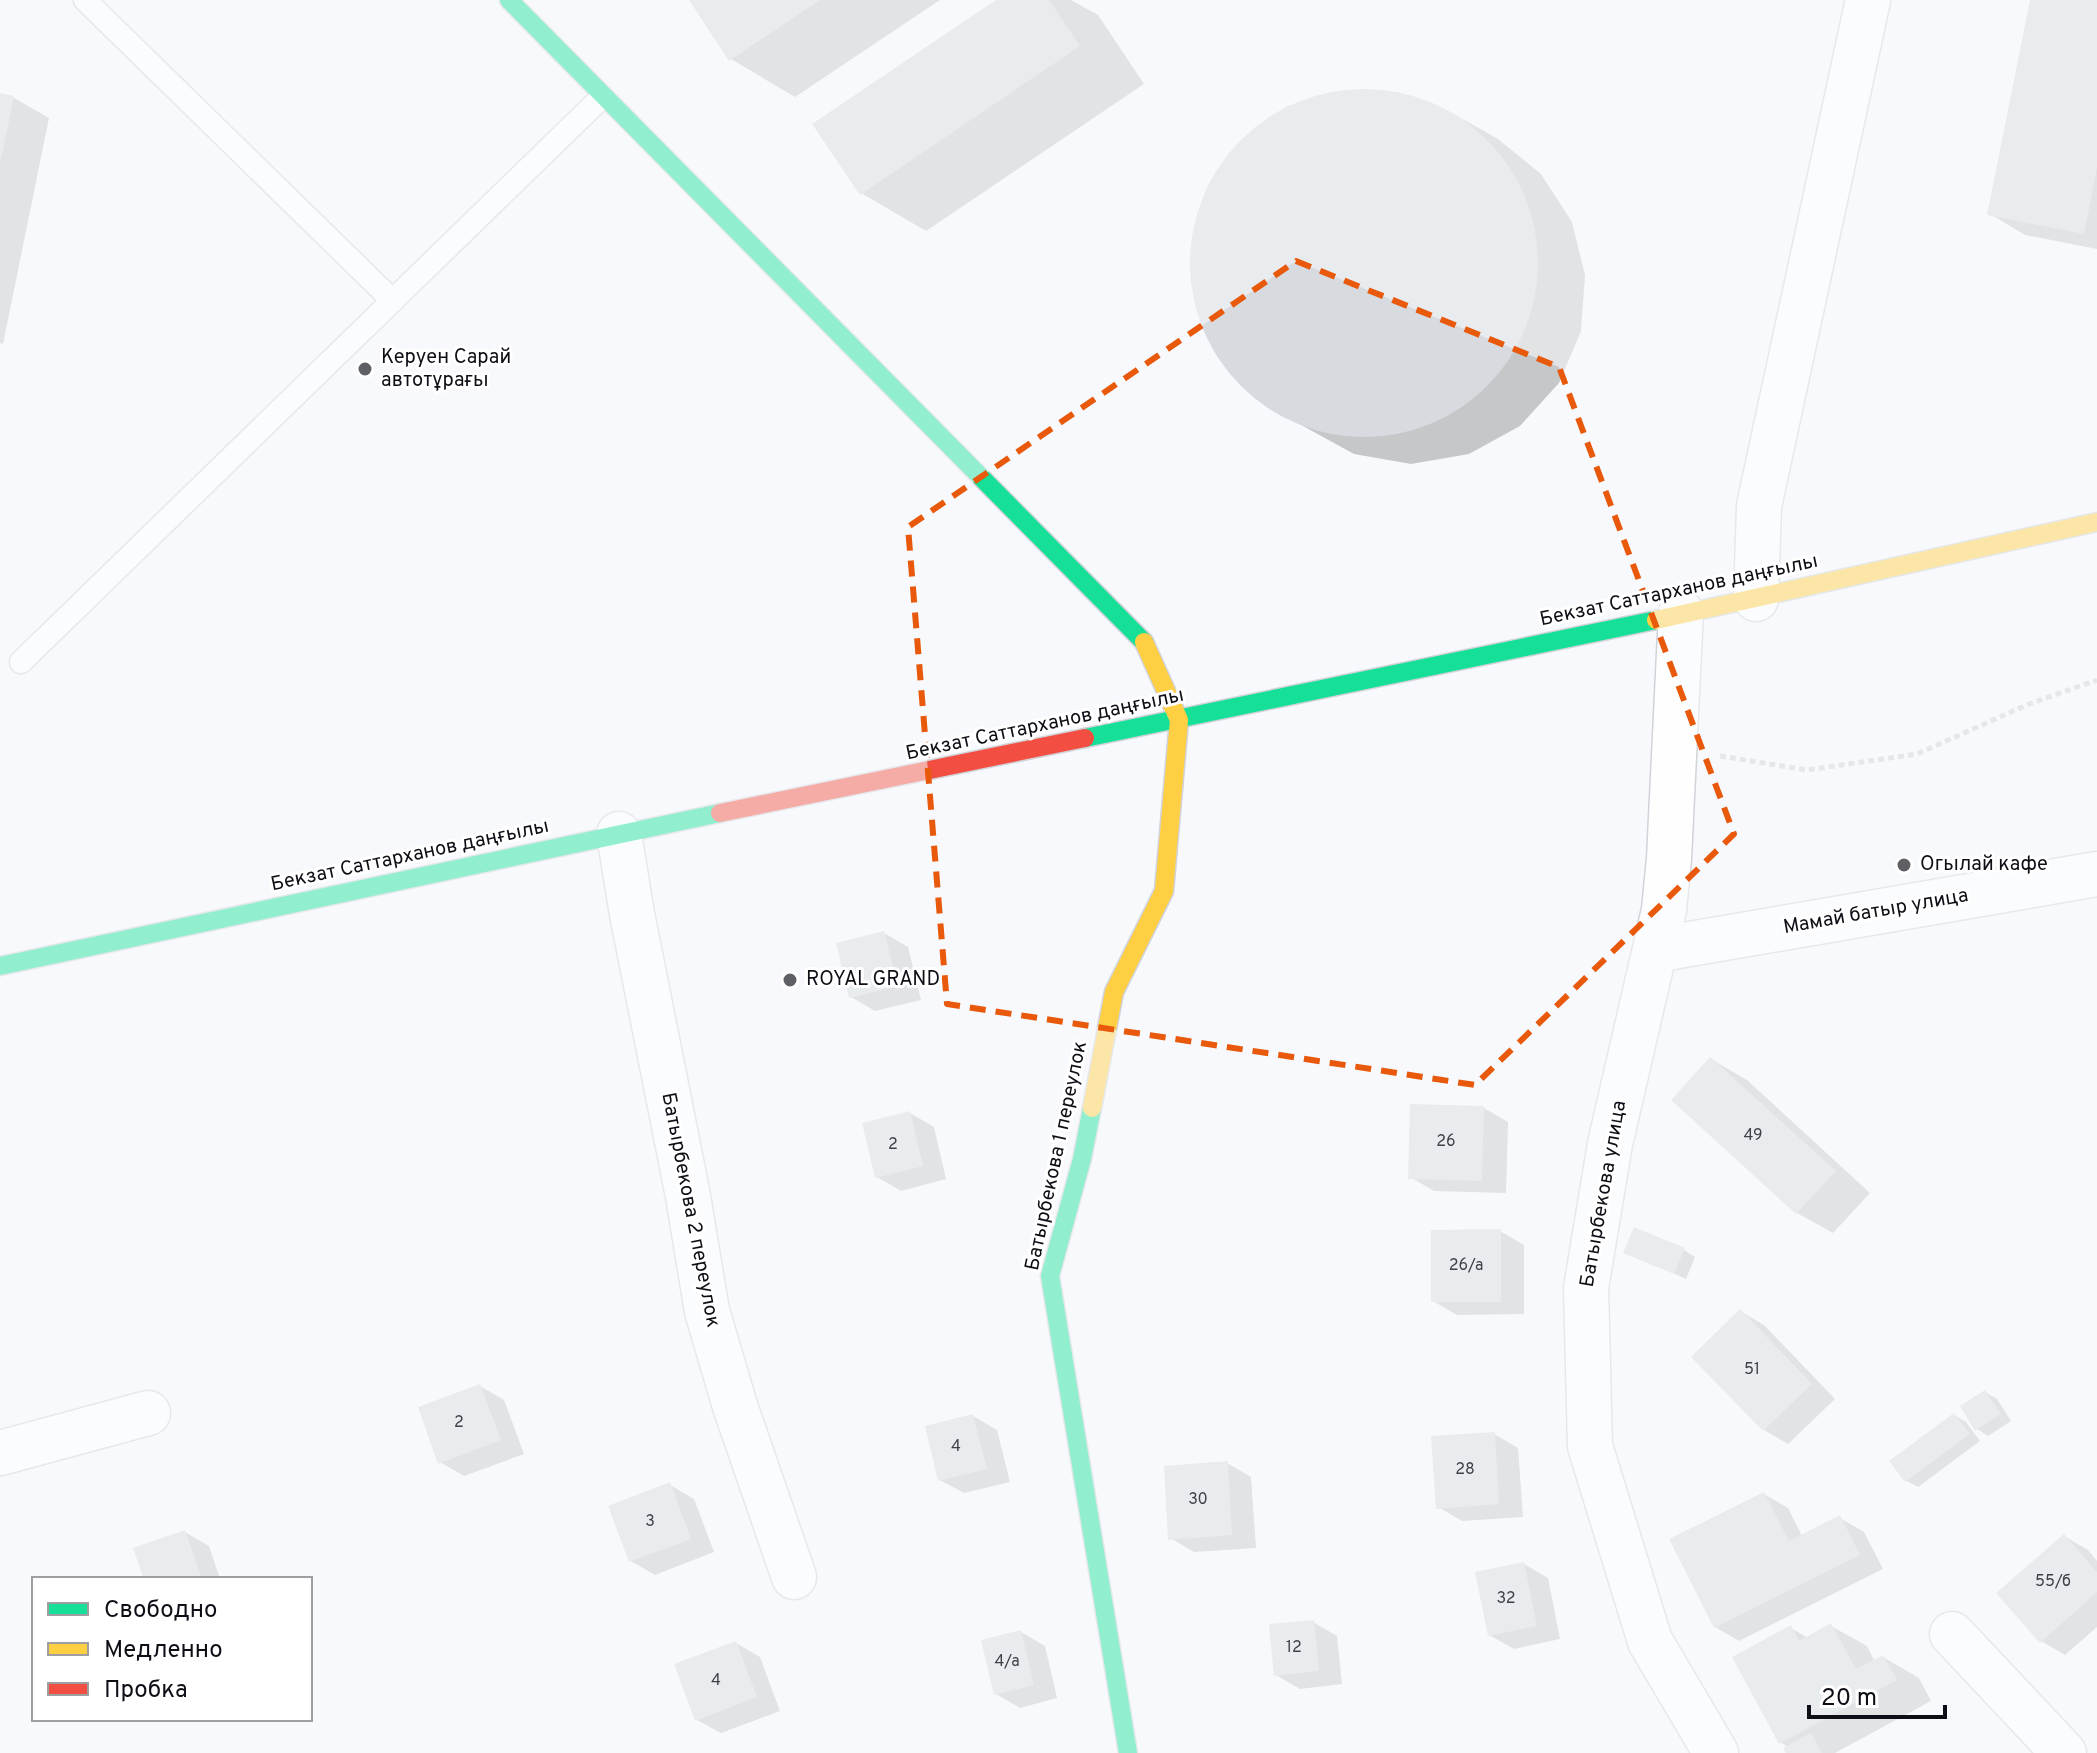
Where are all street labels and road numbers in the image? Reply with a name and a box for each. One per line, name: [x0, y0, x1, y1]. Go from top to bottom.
street label: Бекзат Саттарханов даңғылы: [1538, 549, 1820, 633]
street label: Бекзат Саттарханов даңғылы: [904, 683, 1186, 767]
street label: Бекзат Саттарханов даңғылы: [269, 814, 551, 898]
street label: Мамай батыр улица: [1781, 883, 1971, 941]
street label: Батырбекова 1 переулок: [1020, 1039, 1094, 1273]
street label: Батырбекова 2 переулок: [654, 1090, 726, 1330]
street label: Батырбекова улица: [1575, 1099, 1633, 1289]

